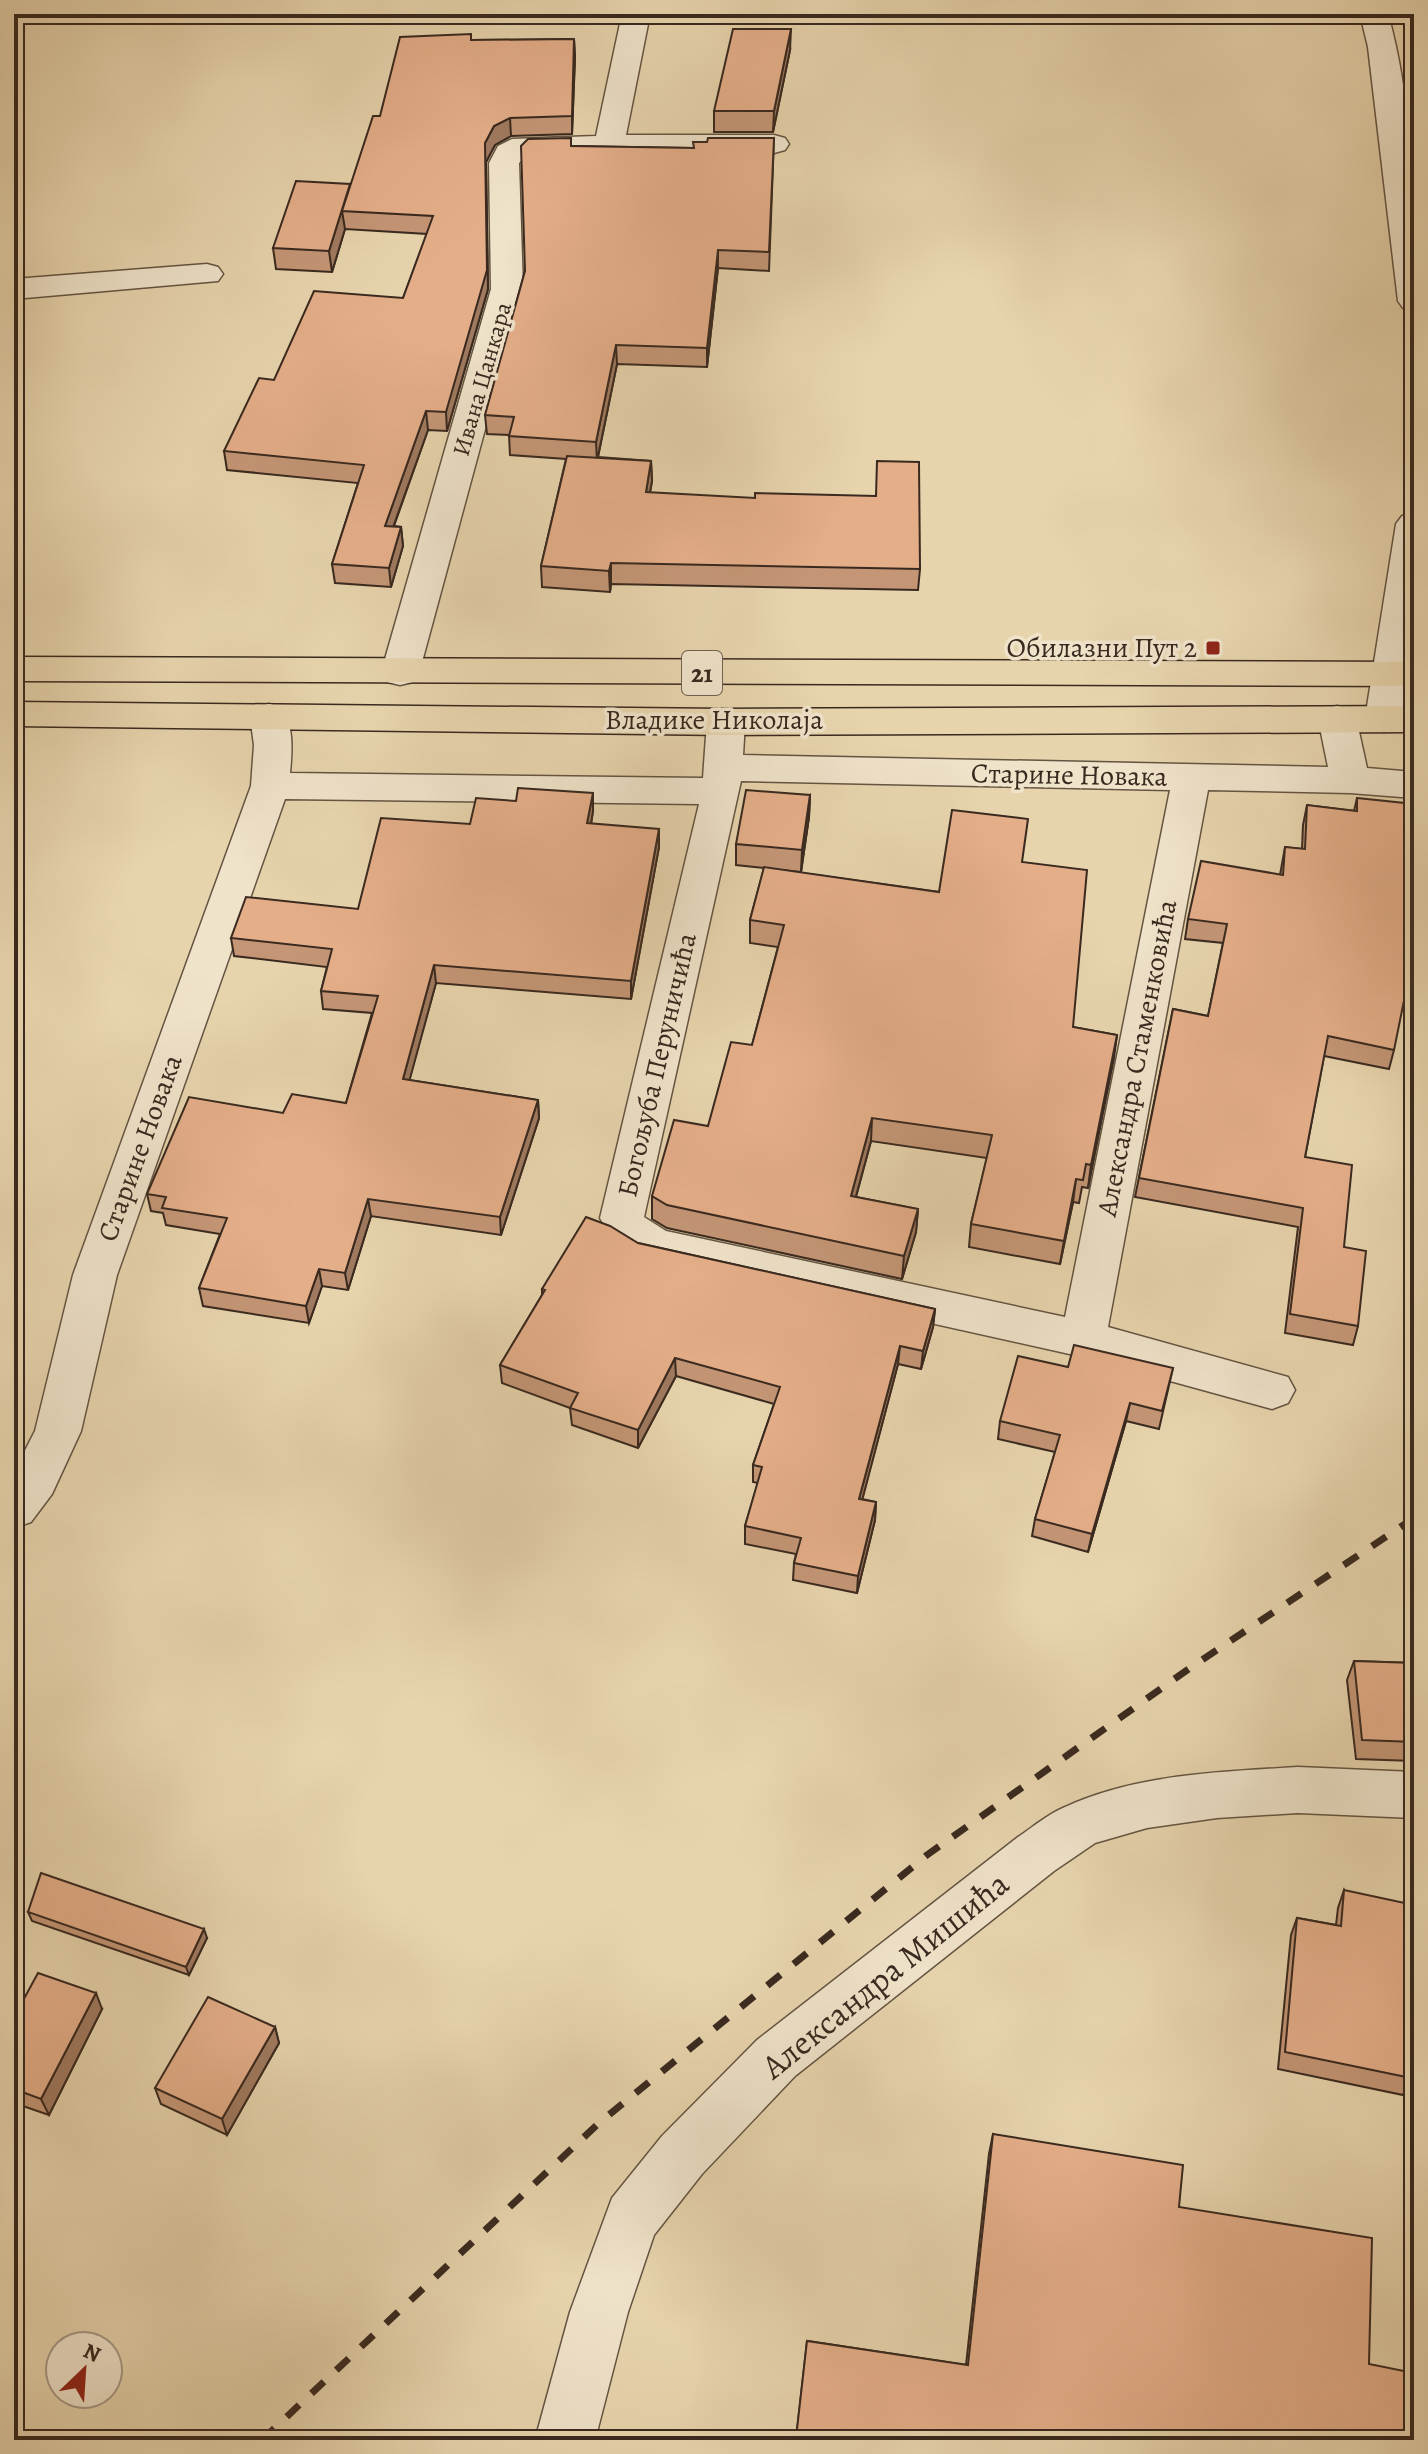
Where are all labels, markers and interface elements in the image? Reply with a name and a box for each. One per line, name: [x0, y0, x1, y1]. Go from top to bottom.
street label: Ивана Цанкара: [445, 298, 519, 460]
place label: Обилазни Пут 2: [1006, 629, 1197, 667]
marker: Обилазни Пут 2: [1204, 639, 1222, 657]
road number: 21: [682, 651, 722, 695]
street label: Владике Николаја: [605, 701, 823, 739]
street label: Старине Новака: [970, 754, 1168, 796]
street label: Александра Стаменковића: [1087, 897, 1186, 1220]
street label: Богољуба Перуничића: [608, 929, 706, 1201]
street label: Старине Новака: [89, 1049, 191, 1247]
street label: Александра Мишића: [751, 1860, 1019, 2090]
north arrow: [44, 2330, 124, 2410]
text: N: [78, 2336, 106, 2370]

